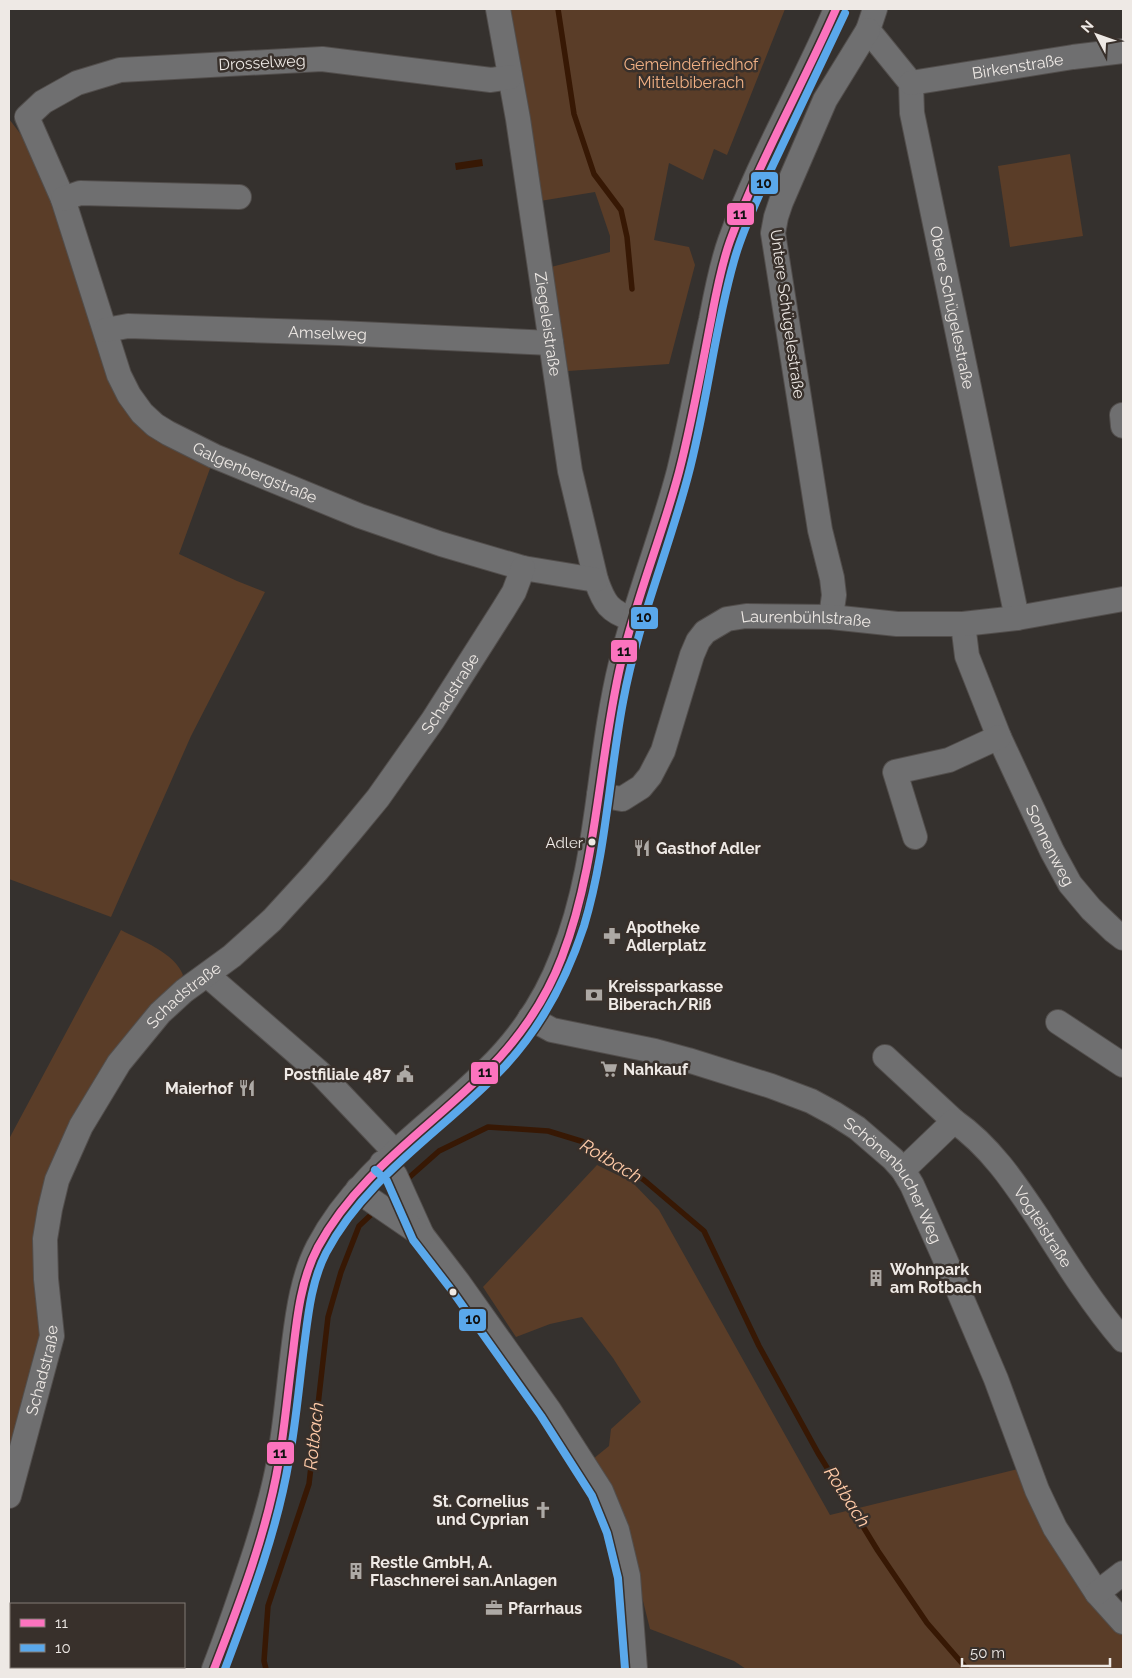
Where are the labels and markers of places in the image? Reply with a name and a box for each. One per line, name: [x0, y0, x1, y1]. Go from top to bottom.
place label: Adler: [546, 834, 584, 852]
marker: Adler: [587, 837, 597, 847]
restaurant icon: Gasthof Adler: [632, 838, 652, 858]
place label: Gasthof Adler: [656, 839, 761, 858]
place label: Apotheke Adlerplatz: [626, 918, 706, 955]
pharmacy icon: Apotheke Adlerplatz: [602, 926, 622, 946]
place label: Kreissparkasse Biberach/Riß: [608, 977, 724, 1014]
bank icon: Kreissparkasse Biberach/Riß: [584, 985, 604, 1005]
supermarket icon: Nahkauf: [599, 1059, 619, 1079]
place label: Nahkauf: [623, 1060, 689, 1079]
public building icon: Postfiliale 487: [395, 1064, 415, 1084]
place label: Postfiliale 487: [284, 1065, 391, 1084]
restaurant icon: Maierhof: [237, 1078, 257, 1098]
place label: Maierhof: [165, 1079, 234, 1098]
place label: Wohnpark am Rotbach: [890, 1260, 982, 1297]
building icon: Wohnpark am Rotbach: [866, 1268, 886, 1288]
unlabelled marker: [448, 1287, 458, 1297]
place label: St. Cornelius und Cyprian: [433, 1492, 529, 1529]
church icon: St. Cornelius und Cyprian: [533, 1500, 553, 1520]
place label: Restle GmbH, A. Flaschnerei san.Anlagen: [370, 1553, 557, 1590]
building icon: Restle GmbH, A. Flaschnerei san.Anlagen: [346, 1561, 366, 1581]
office icon: Pfarrhaus: [484, 1598, 504, 1618]
place label: Pfarrhaus: [508, 1599, 582, 1618]

